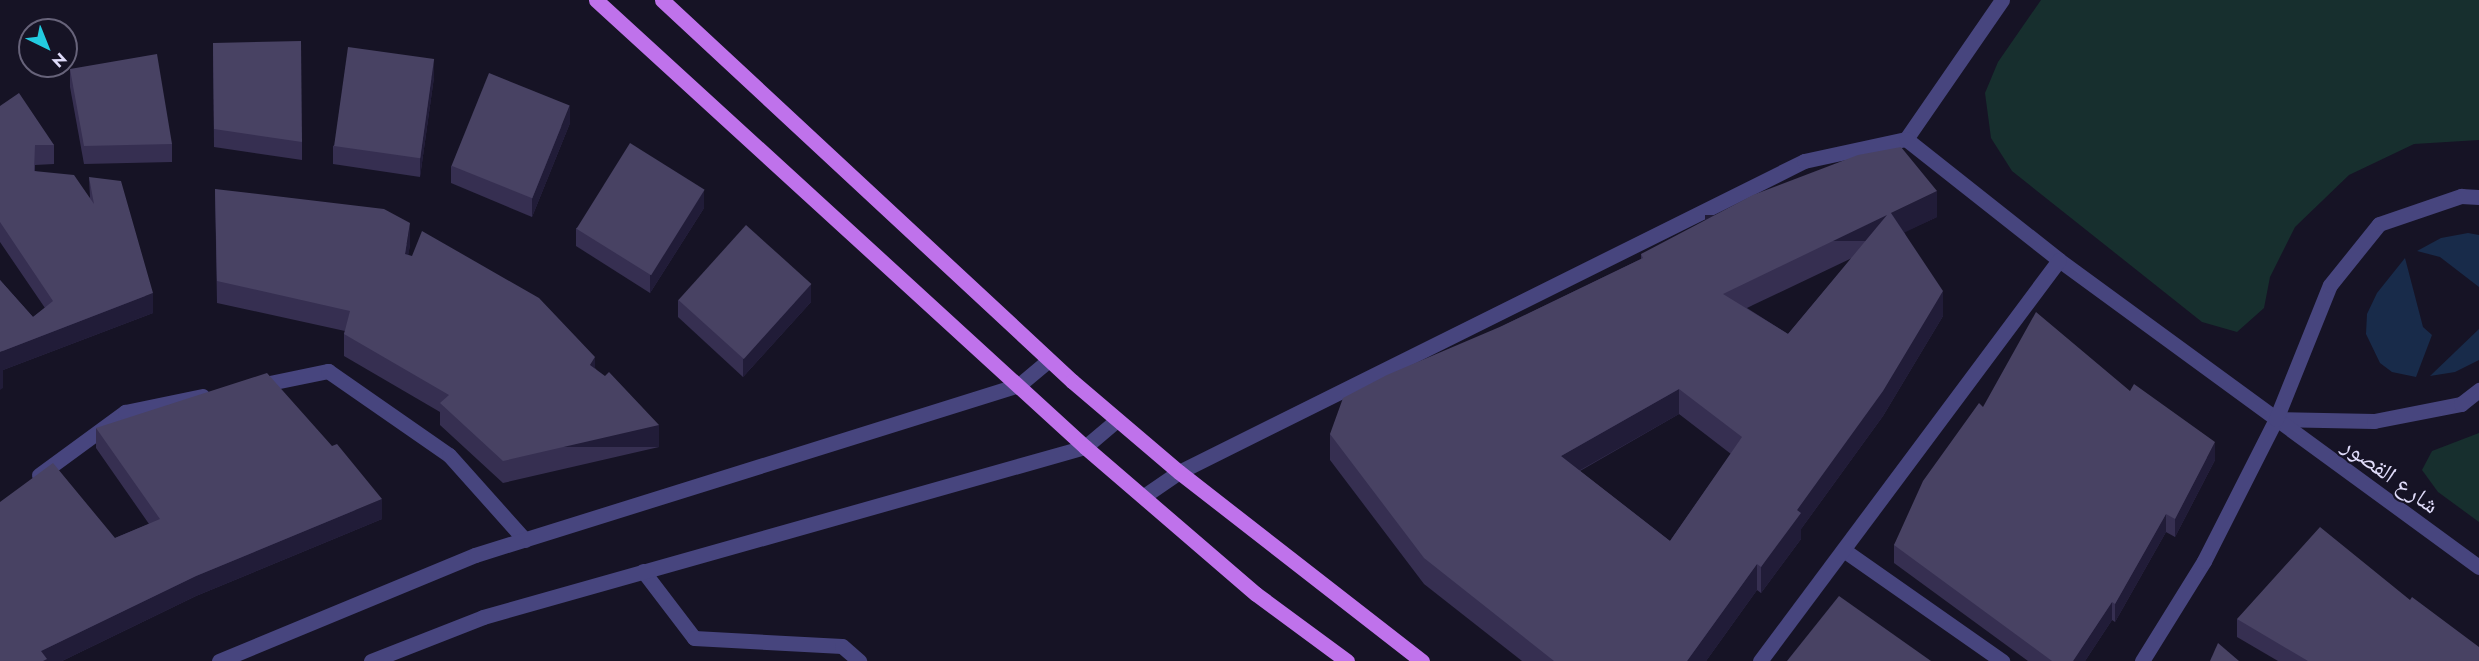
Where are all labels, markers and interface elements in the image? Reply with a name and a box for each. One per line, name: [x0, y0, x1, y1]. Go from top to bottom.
north arrow: [18, 18, 78, 78]
text: N: [47, 47, 72, 73]
street label: شارع القصور: [2337, 430, 2445, 520]

